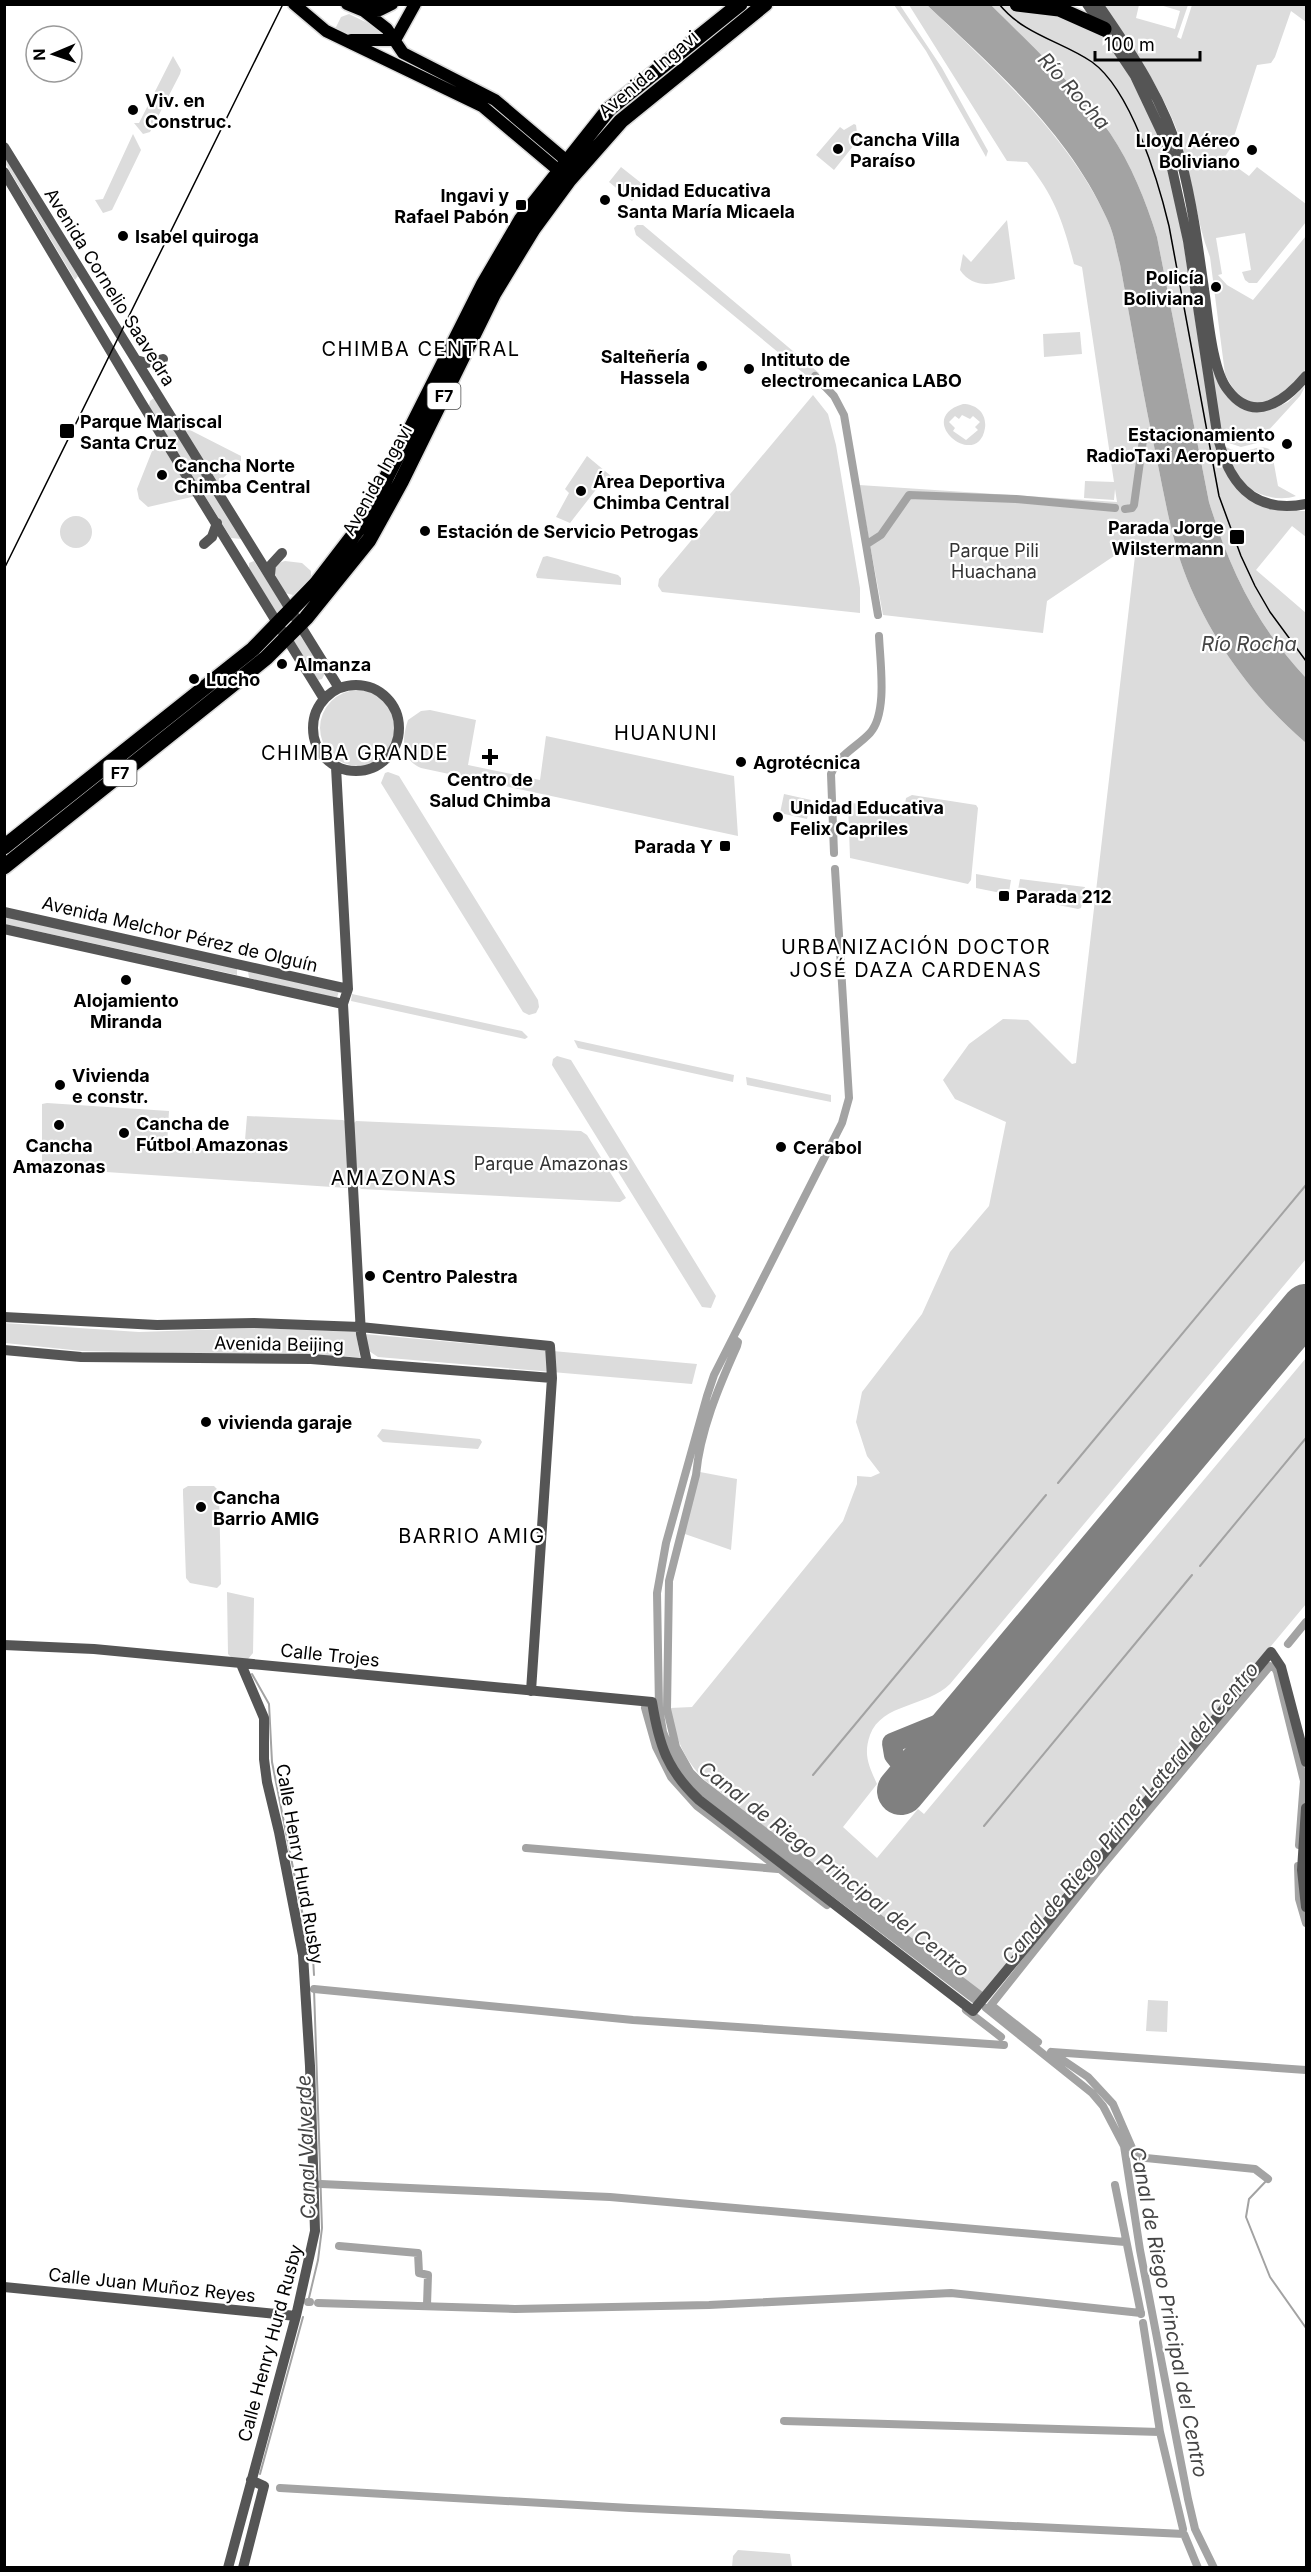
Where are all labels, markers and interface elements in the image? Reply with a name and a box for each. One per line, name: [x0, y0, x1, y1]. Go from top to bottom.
north arrow: [24, 24, 84, 84]
scale bar: [1095, 24, 1200, 62]
street label: Avenida Ingavi: [594, 26, 702, 122]
text: 100 m: [1104, 34, 1155, 55]
water label: Río Rocha: [1033, 47, 1115, 135]
text: N: [29, 48, 49, 61]
place label: Viv. en Construc.: [145, 90, 232, 132]
marker: Viv. en Construc.: [126, 103, 140, 117]
place label: Cancha Villa Paraíso: [850, 129, 960, 171]
place label: Lloyd Aéreo Boliviano: [1136, 130, 1240, 172]
marker: Cancha Villa Paraíso: [831, 142, 845, 156]
marker: Lloyd Aéreo Boliviano: [1245, 143, 1259, 157]
place label: Unidad Educativa Santa María Micaela: [617, 180, 795, 222]
street label: Avenida Cornelio Saavedra: [40, 184, 180, 390]
place label: Ingavi y Rafael Pabón: [394, 185, 509, 227]
marker: Unidad Educativa Santa María Micaela: [598, 193, 612, 207]
marker: Ingavi y Rafael Pabón: [514, 198, 528, 212]
place label: Isabel quiroga: [135, 226, 259, 247]
marker: Isabel quiroga: [116, 229, 130, 243]
place label: Policía Boliviana: [1124, 267, 1204, 309]
marker: Policía Boliviana: [1209, 280, 1223, 294]
district label: CHIMBA CENTRAL: [321, 337, 521, 361]
place label: Salteñería Hassela: [601, 346, 690, 388]
place label: Intituto de electromecanica LABO: [761, 349, 962, 391]
marker: Salteñería Hassela: [695, 359, 709, 373]
marker: Intituto de electromecanica LABO: [742, 362, 756, 376]
road number: F7: [428, 383, 460, 409]
place label: Parque Mariscal Santa Cruz: [80, 411, 222, 453]
street label: Avenida Ingavi: [338, 421, 416, 539]
marker: Parque Mariscal Santa Cruz: [58, 422, 76, 440]
place label: Estacionamiento RadioTaxi Aeropuerto: [1086, 424, 1275, 466]
marker: Estacionamiento RadioTaxi Aeropuerto: [1280, 437, 1294, 451]
place label: Cancha Norte Chimba Central: [174, 455, 310, 497]
marker: Cancha Norte Chimba Central: [155, 468, 169, 482]
place label: Área Deportiva Chimba Central: [593, 471, 729, 513]
marker: Área Deportiva Chimba Central: [574, 484, 588, 498]
place label: Parada Jorge Wilstermann: [1108, 517, 1224, 559]
place label: Estación de Servicio Petrogas: [437, 521, 699, 542]
marker: Estación de Servicio Petrogas: [418, 524, 432, 538]
marker: Parada Jorge Wilstermann: [1228, 528, 1246, 546]
park label: Parque Pili Huachana: [949, 540, 1039, 582]
water label: Río Rocha: [1201, 632, 1297, 656]
place label: Almanza: [294, 654, 371, 675]
marker: Almanza: [275, 657, 289, 671]
place label: Lucho: [206, 669, 260, 690]
marker: Lucho: [187, 672, 201, 686]
district label: HUANUNI: [614, 721, 718, 745]
district label: CHIMBA GRANDE: [261, 741, 449, 765]
marker: Centro de Salud Chimba: [481, 748, 499, 766]
place label: Agrotécnica: [753, 752, 860, 773]
marker: Agrotécnica: [734, 755, 748, 769]
road number: F7: [104, 760, 136, 786]
place label: Centro de Salud Chimba: [429, 769, 551, 811]
place label: Unidad Educativa Felix Capriles: [790, 797, 944, 839]
marker: Unidad Educativa Felix Capriles: [771, 810, 785, 824]
place label: Parada Y: [634, 836, 713, 857]
marker: Parada Y: [718, 839, 732, 853]
place label: Parada 212: [1016, 886, 1112, 907]
marker: Parada 212: [997, 889, 1011, 903]
street label: Avenida Melchor Pérez de Olguín: [40, 892, 320, 976]
district label: URBANIZACIÓN DOCTOR JOSÉ DAZA CARDENAS: [781, 934, 1051, 982]
marker: Alojamiento Miranda: [119, 973, 133, 987]
place label: Alojamiento Miranda: [73, 990, 179, 1032]
place label: Vivienda e constr.: [72, 1065, 150, 1107]
marker: Vivienda e constr.: [53, 1078, 67, 1092]
place label: Cancha de Fútbol Amazonas: [136, 1113, 288, 1155]
marker: Cancha Amazonas: [52, 1118, 66, 1132]
marker: Cancha de Fútbol Amazonas: [117, 1126, 131, 1140]
place label: Cancha Amazonas: [12, 1135, 106, 1177]
place label: Cerabol: [793, 1137, 862, 1158]
marker: Cerabol: [774, 1140, 788, 1154]
park label: Parque Amazonas: [474, 1153, 628, 1174]
district label: AMAZONAS: [331, 1166, 457, 1190]
place label: Centro Palestra: [382, 1266, 518, 1287]
marker: Centro Palestra: [363, 1269, 377, 1283]
street label: Avenida Beijing: [214, 1332, 344, 1356]
place label: vivienda garaje: [218, 1412, 353, 1433]
marker: vivienda garaje: [199, 1415, 213, 1429]
place label: Cancha Barrio AMIG: [213, 1487, 319, 1529]
marker: Cancha Barrio AMIG: [194, 1500, 208, 1514]
district label: BARRIO AMIG: [398, 1524, 546, 1548]
street label: Calle Trojes: [279, 1639, 381, 1671]
water label: Canal de Riego Primer Lateral del Centro: [996, 1657, 1264, 1969]
water label: Canal de Riego Principal del Centro: [694, 1756, 974, 1982]
street label: Calle Henry Hurd Rusby: [272, 1762, 328, 1966]
water label: Canal Valverde: [291, 2074, 321, 2220]
water label: Canal de Riego Principal del Centro: [1125, 2145, 1213, 2479]
street label: Calle Henry Hurd Rusby: [234, 2242, 306, 2444]
street label: Calle Juan Muñoz Reyes: [47, 2264, 257, 2306]

